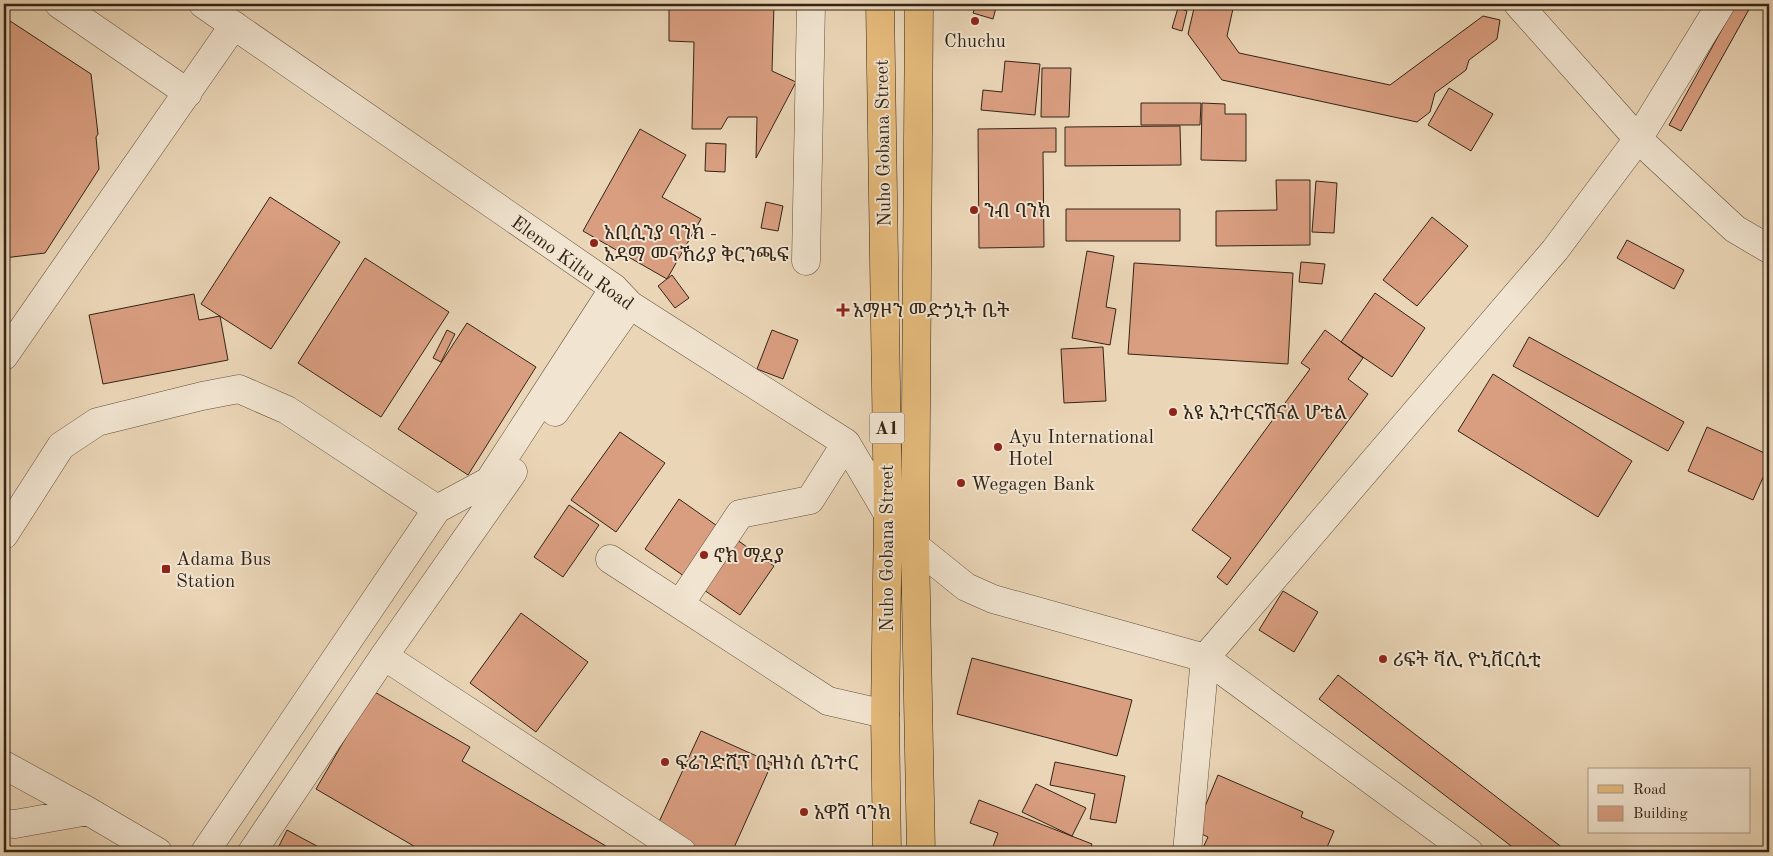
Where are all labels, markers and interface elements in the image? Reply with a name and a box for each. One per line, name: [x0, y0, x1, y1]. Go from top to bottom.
marker: Chuchu: [969, 15, 981, 27]
place label: Chuchu: [944, 33, 1006, 52]
street label: Nuho Gobana Street: [874, 59, 895, 227]
place label: ንብ ባንክ: [984, 202, 1051, 222]
marker: ንብ ባንክ: [968, 204, 980, 216]
street label: Elemo Kiltu Road: [507, 213, 636, 315]
place label: አቢሲንያ ባንክ - አዳማ መናኸሪያ ቅርንጫፍ: [604, 224, 789, 266]
marker: አቢሲንያ ባንክ - አዳማ መናኸሪያ ቅርንጫፍ: [588, 237, 600, 249]
place label: አማዞን መድኃኒት ቤት: [853, 301, 1010, 322]
marker: አማዞን መድኃኒት ቤት: [837, 304, 849, 316]
place label: አዩ ኢንተርናሽናል ሆቴል: [1183, 403, 1347, 424]
marker: አዩ ኢንተርናሽናል ሆቴል: [1167, 406, 1179, 418]
road number: A1: [870, 412, 904, 443]
place label: Ayu International Hotel: [1008, 429, 1154, 470]
marker: Ayu International Hotel: [992, 441, 1004, 453]
street label: Nuho Gobana Street: [879, 464, 898, 632]
place label: Wegagen Bank: [971, 476, 1095, 495]
marker: Wegagen Bank: [955, 477, 967, 489]
place label: ኖክ ማደያ: [714, 547, 784, 567]
marker: ኖክ ማደያ: [698, 549, 710, 561]
place label: Adama Bus Station: [176, 551, 271, 592]
marker: Adama Bus Station: [160, 563, 172, 575]
place label: ሪፍት ቫሊ ዮኒቨርሲቲ: [1393, 650, 1541, 671]
marker: ሪፍት ቫሊ ዮኒቨርሲቲ: [1377, 653, 1389, 665]
place label: ፍሬንድሺፕ ቢዝነስ ሴንተር: [675, 753, 859, 774]
marker: ፍሬንድሺፕ ቢዝነስ ሴንተር: [659, 756, 671, 768]
legend: [1588, 768, 1750, 834]
text: Road: [1633, 783, 1667, 798]
place label: አዋሽ ባንክ: [814, 803, 891, 824]
marker: አዋሽ ባንክ: [798, 806, 810, 818]
text: Building: [1633, 807, 1688, 822]

